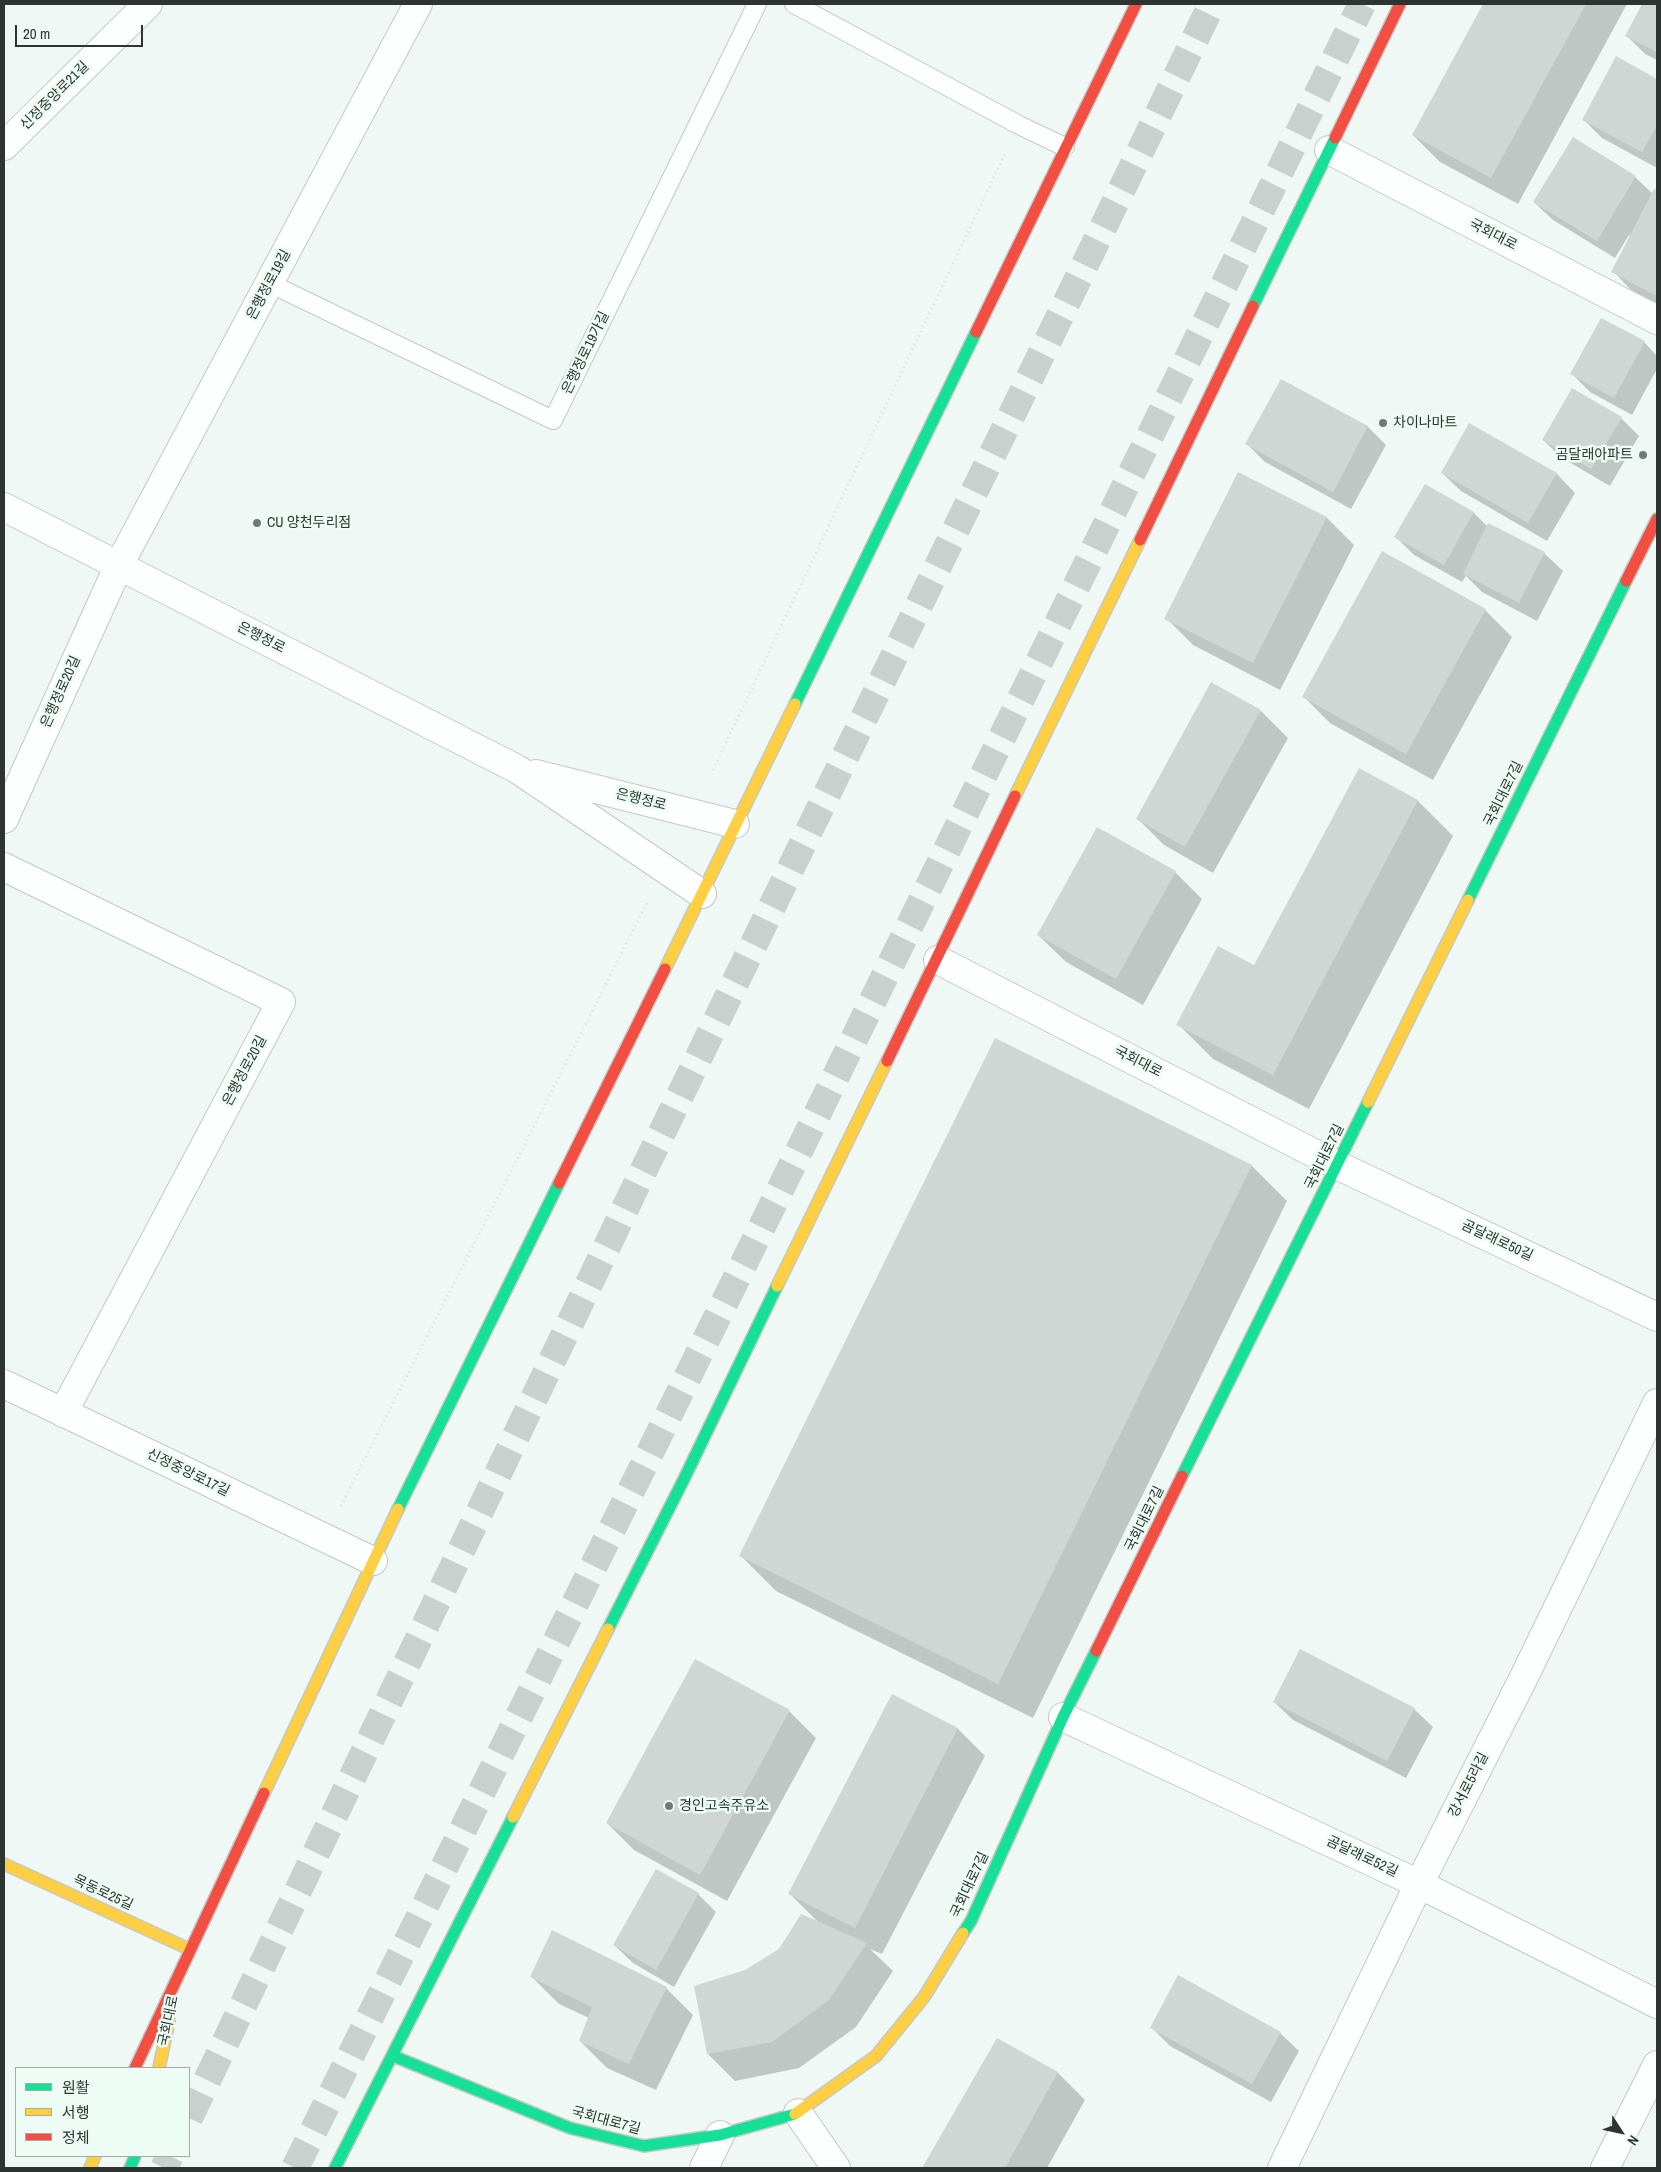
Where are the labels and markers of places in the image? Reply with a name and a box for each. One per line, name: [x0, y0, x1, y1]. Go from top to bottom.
place label: 차이나마트: [1393, 415, 1457, 431]
marker: 차이나마트: [1377, 417, 1389, 429]
place label: 곰달래아파트: [1556, 447, 1633, 463]
marker: 곰달래아파트: [1637, 449, 1649, 461]
place label: CU 양천두리점: [267, 515, 351, 531]
marker: CU 양천두리점: [251, 517, 263, 529]
place label: 경인고속주유소: [679, 1798, 769, 1814]
marker: 경인고속주유소: [663, 1800, 675, 1812]

